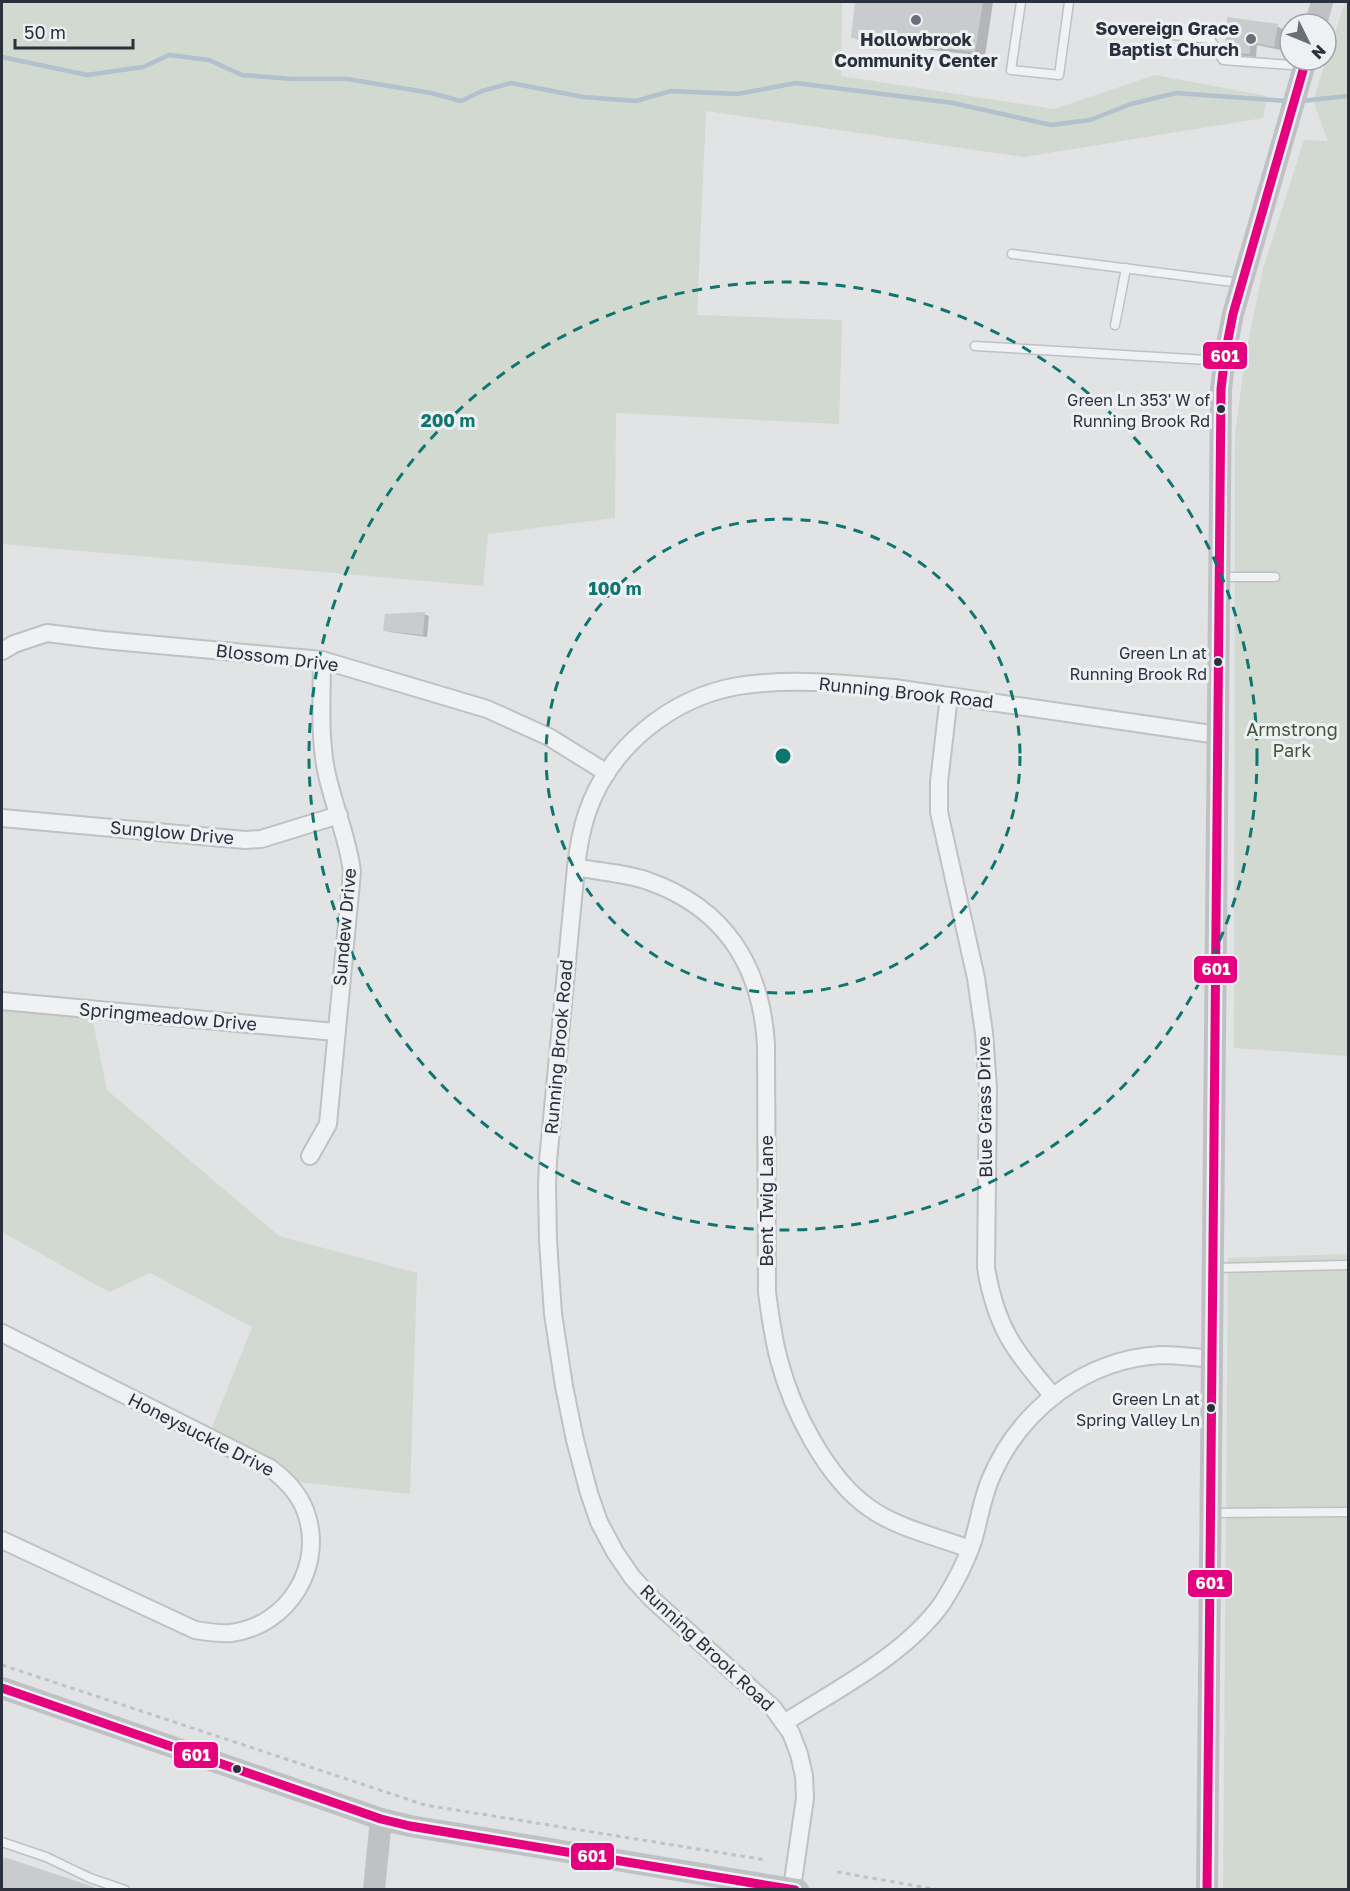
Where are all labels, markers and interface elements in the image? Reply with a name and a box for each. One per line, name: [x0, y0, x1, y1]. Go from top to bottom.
scale bar: [15, 12, 134, 50]
north arrow: [1278, 12, 1338, 72]
marker: Hollowbrook Community Center: [909, 13, 923, 27]
place label: Sovereign Grace Baptist Church: [1095, 17, 1239, 60]
text: 50 m: [24, 21, 66, 43]
place label: Hollowbrook Community Center: [834, 28, 998, 71]
marker: Sovereign Grace Baptist Church: [1244, 32, 1258, 46]
text: N: [1308, 41, 1330, 64]
line badge: 601: [1202, 341, 1248, 370]
text: 601: [1211, 346, 1239, 366]
place label: Green Ln 353' W of Running Brook Rd: [1067, 390, 1210, 431]
marker: Green Ln 353' W of Running Brook Rd: [1215, 403, 1227, 415]
text: 200 m: [421, 409, 475, 431]
text: 100 m: [589, 577, 641, 599]
street label: Blossom Drive: [215, 639, 340, 675]
place label: Green Ln at Running Brook Rd: [1070, 643, 1207, 684]
marker: Green Ln at Running Brook Rd: [1212, 656, 1224, 668]
street label: Running Brook Road: [818, 672, 995, 712]
park label: Armstrong Park: [1246, 718, 1338, 761]
centre of rings: [773, 746, 793, 766]
street label: Sunglow Drive: [109, 816, 235, 848]
street label: Sundew Drive: [328, 867, 360, 987]
line badge: 601: [1193, 955, 1238, 984]
street label: Running Brook Road: [539, 958, 577, 1135]
text: 601: [1202, 959, 1230, 979]
street label: Springmeadow Drive: [78, 997, 258, 1035]
street label: Blue Grass Drive: [972, 1036, 996, 1178]
street label: Bent Twig Lane: [755, 1135, 777, 1267]
street label: Honeysuckle Drive: [125, 1388, 278, 1481]
place label: Green Ln at Spring Valley Ln: [1076, 1389, 1200, 1430]
marker: Green Ln at Spring Valley Ln: [1205, 1402, 1217, 1414]
line badge: 601: [1187, 1569, 1233, 1598]
text: 601: [1196, 1573, 1224, 1593]
street label: Running Brook Road: [636, 1579, 779, 1715]
line badge: 601: [173, 1741, 219, 1769]
text: 601: [182, 1745, 210, 1765]
unlabelled marker: [231, 1763, 243, 1775]
line badge: 601: [570, 1842, 615, 1871]
text: 601: [578, 1846, 606, 1866]

